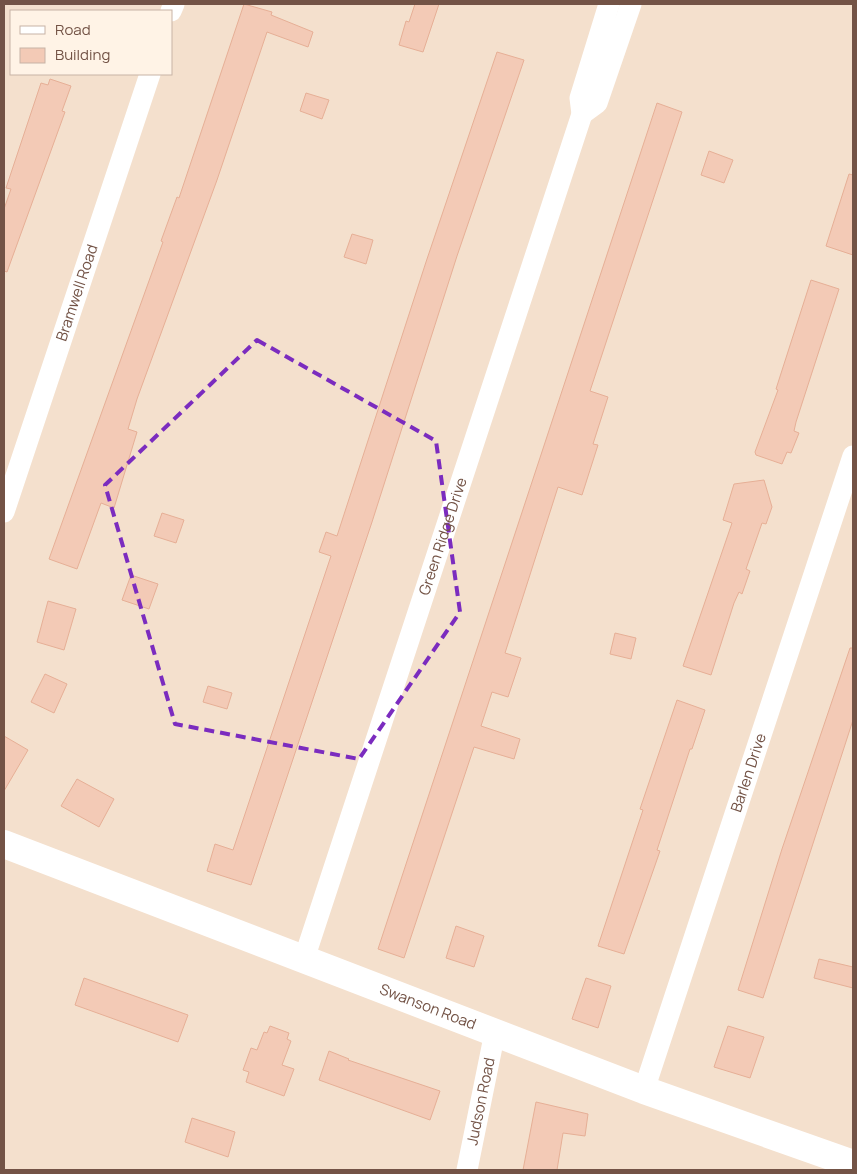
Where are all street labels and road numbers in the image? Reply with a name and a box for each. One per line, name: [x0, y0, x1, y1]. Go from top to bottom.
street label: Bramwell Road: [51, 241, 103, 344]
street label: Green Ridge Drive: [413, 474, 472, 598]
street label: Barlen Drive: [725, 730, 771, 815]
street label: Swanson Road: [377, 978, 479, 1034]
street label: Judson Road: [461, 1056, 500, 1147]

